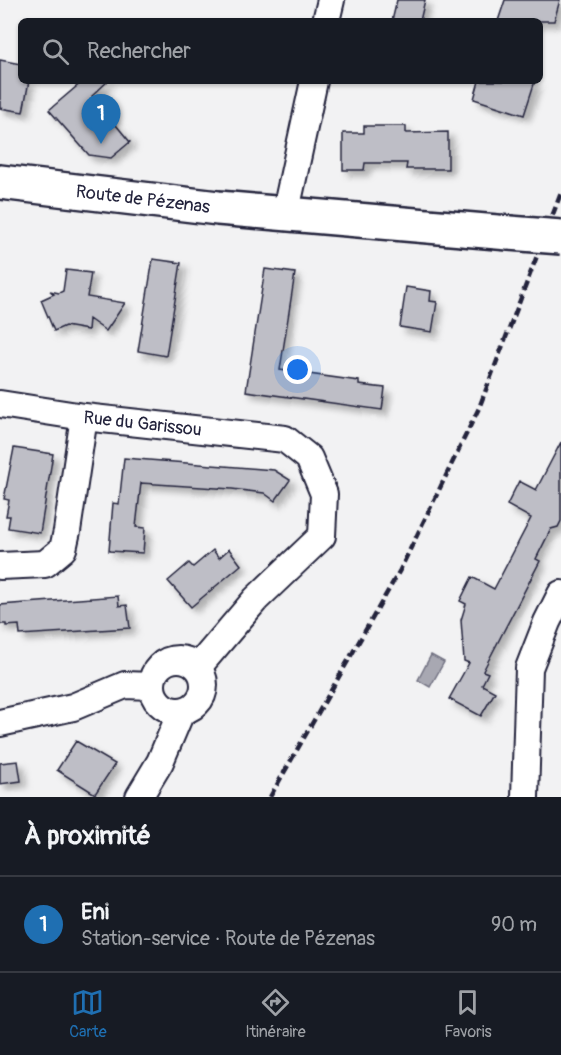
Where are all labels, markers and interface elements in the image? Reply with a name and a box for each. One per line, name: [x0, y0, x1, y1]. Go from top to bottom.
search box: [18, 18, 543, 84]
icon: search: [39, 35, 72, 68]
text: Rechercher: [87, 37, 191, 65]
pin: 1: [82, 94, 120, 144]
street label: Route de Pézenas: [75, 180, 211, 218]
your location: [283, 355, 312, 384]
street label: Rue du Garissou: [82, 406, 203, 441]
text: À proximité: [24, 820, 151, 852]
text: Eni: [81, 898, 109, 926]
text: 1: [40, 912, 47, 937]
text: 90 m: [491, 912, 537, 937]
text: Station-service · Route de Pézenas: [81, 926, 375, 951]
tab: Carte: [69, 986, 107, 1042]
tab: Itinéraire: [245, 986, 306, 1042]
tab: Favoris: [444, 986, 492, 1042]

